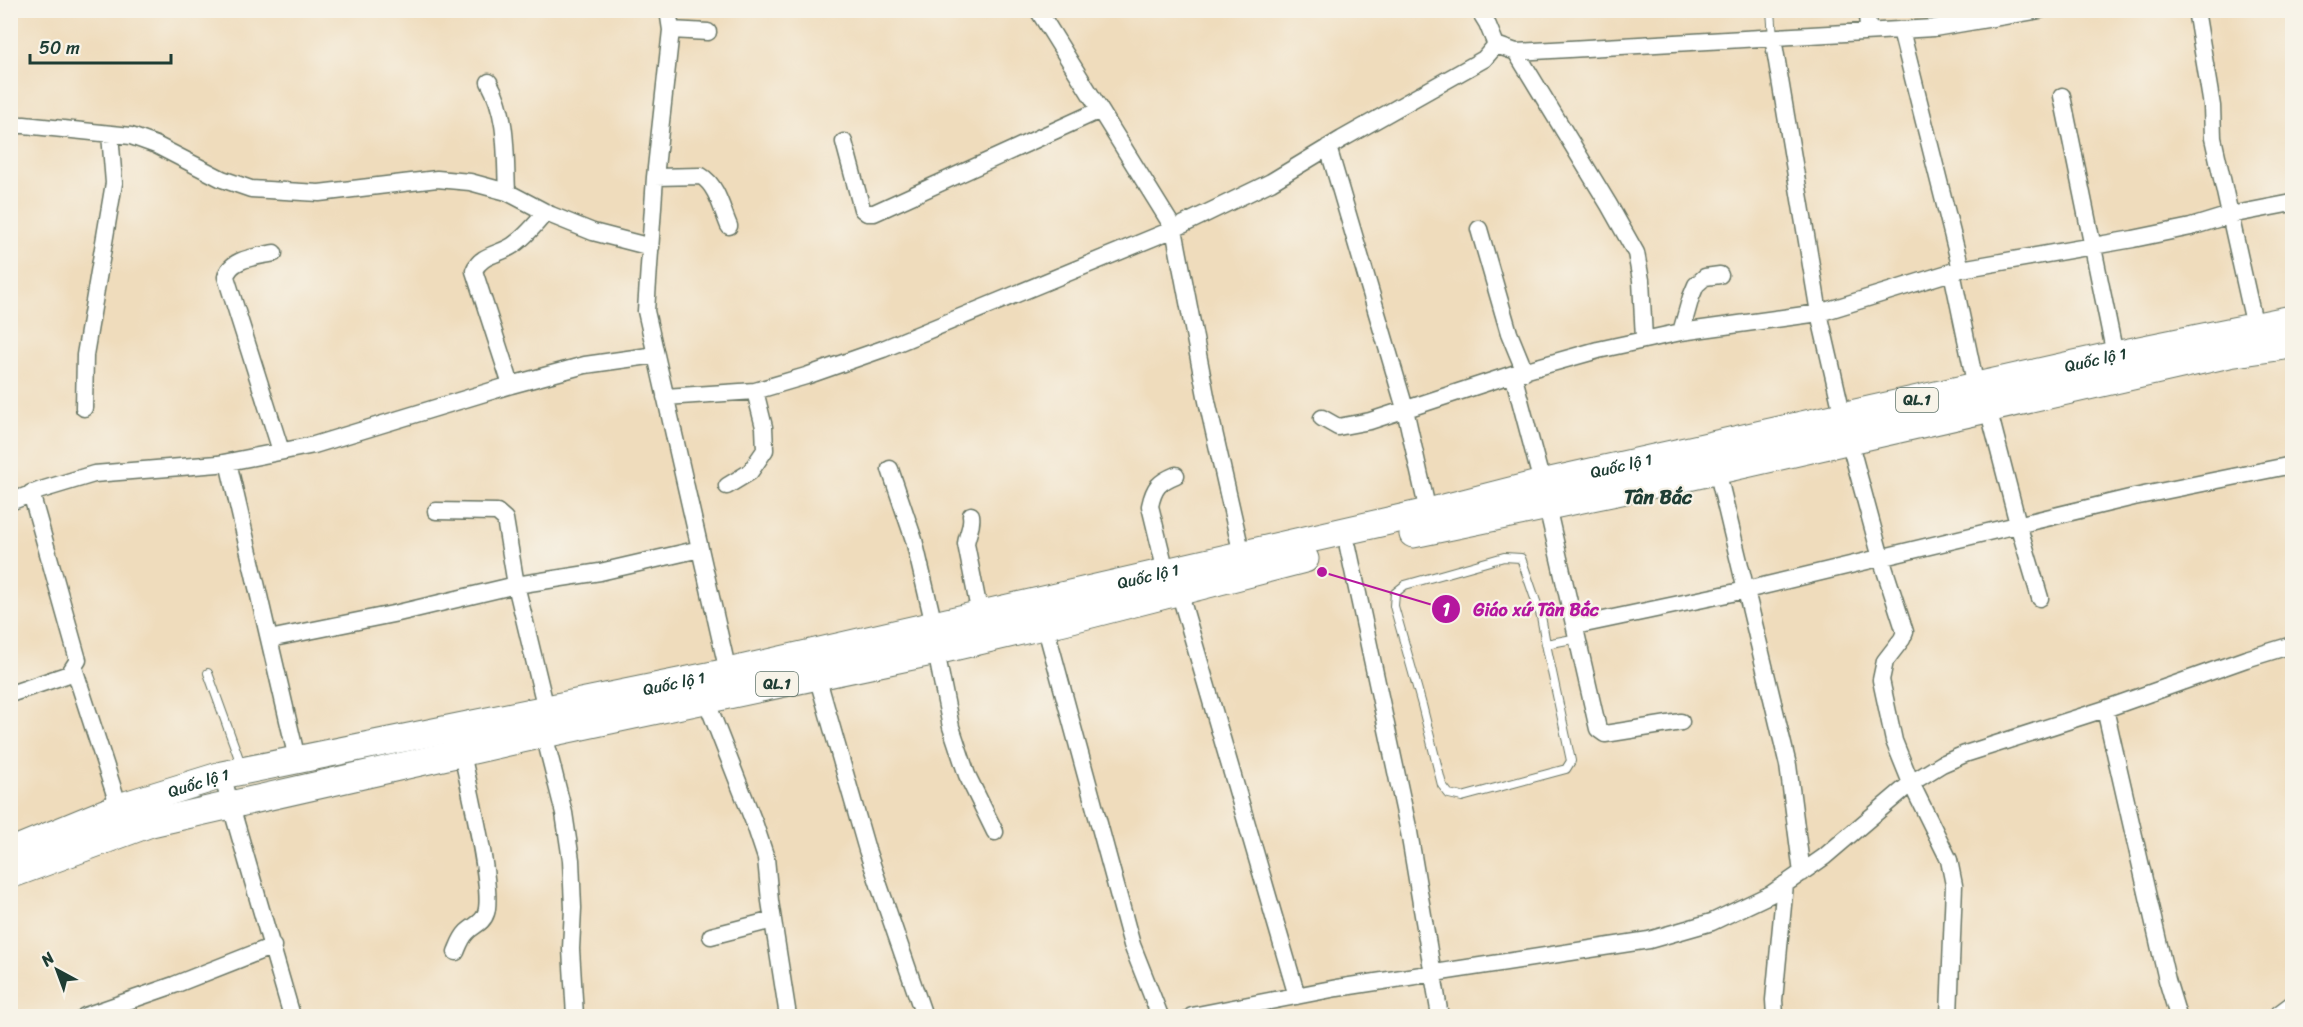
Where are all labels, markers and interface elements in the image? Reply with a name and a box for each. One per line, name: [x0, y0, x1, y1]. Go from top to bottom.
scale bar: [30, 27, 171, 65]
text: 50 m: [39, 32, 80, 64]
street label: Quốc lộ 1: [2062, 339, 2129, 381]
road number: QL.1: [1896, 388, 1938, 412]
street label: Quốc lộ 1: [1587, 445, 1655, 487]
district label: Tân Bắc: [1624, 480, 1693, 515]
street label: Quốc lộ 1: [1114, 555, 1182, 598]
callout: Giáo xứ Tân Bắc: [1431, 591, 1610, 627]
text: 1: [1442, 594, 1450, 626]
text: Giáo xứ Tân Bắc: [1472, 594, 1600, 626]
street label: Quốc lộ 1: [640, 663, 708, 704]
road number: QL.1: [756, 672, 798, 696]
street label: Quốc lộ 1: [164, 760, 232, 806]
north arrow: [27, 940, 87, 1000]
text: N: [33, 944, 62, 974]

